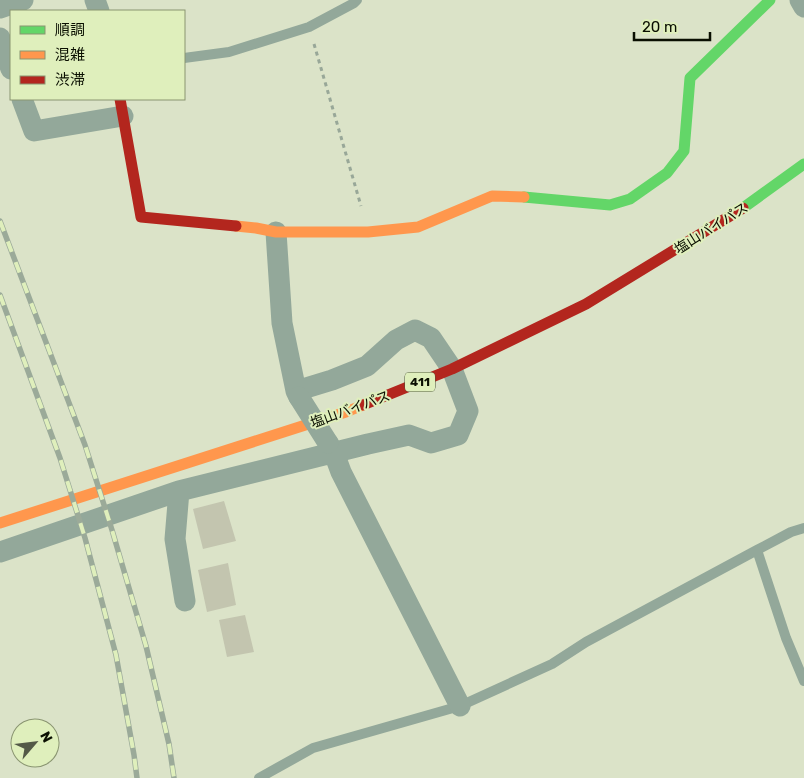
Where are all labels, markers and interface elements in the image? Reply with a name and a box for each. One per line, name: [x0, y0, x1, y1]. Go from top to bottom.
legend: [10, 10, 185, 100]
scale bar: [634, 10, 710, 42]
text: 20 m: [642, 18, 677, 36]
text: 順調: [55, 21, 85, 39]
text: 混雑: [55, 46, 85, 64]
text: 渋滞: [55, 71, 85, 89]
street label: 塩山バイパス: [671, 199, 751, 258]
road number: 411: [405, 372, 435, 392]
street label: 塩山バイパス: [308, 387, 392, 432]
north arrow: [10, 718, 60, 768]
text: N: [36, 729, 56, 746]

